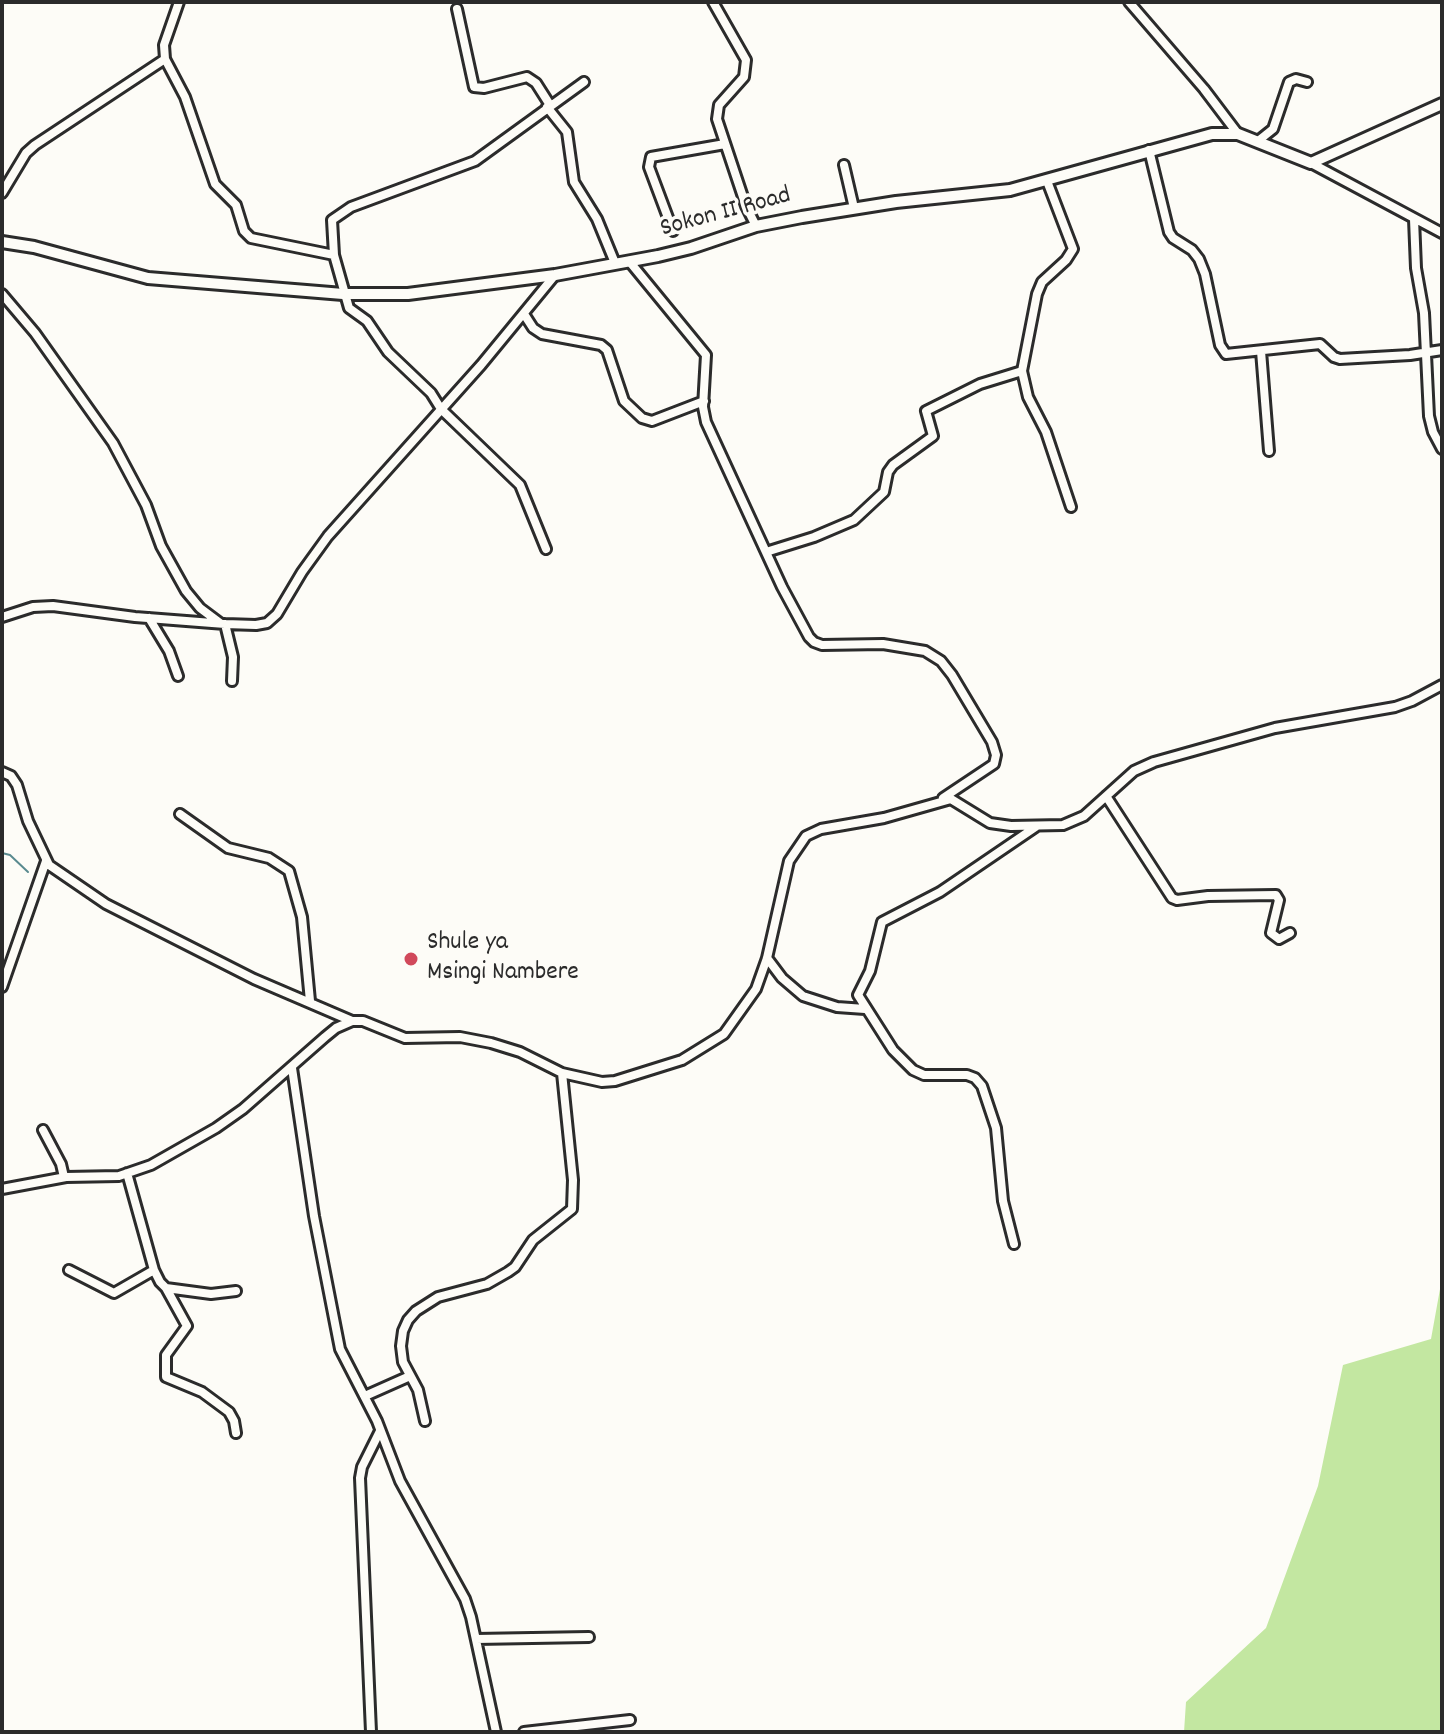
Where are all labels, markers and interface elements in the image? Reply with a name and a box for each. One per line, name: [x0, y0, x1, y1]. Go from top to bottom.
street label: Sokon II Road: [657, 182, 795, 246]
place label: Shule ya Msingi Nambere: [427, 928, 579, 990]
marker: Shule ya Msingi Nambere: [402, 950, 420, 968]

